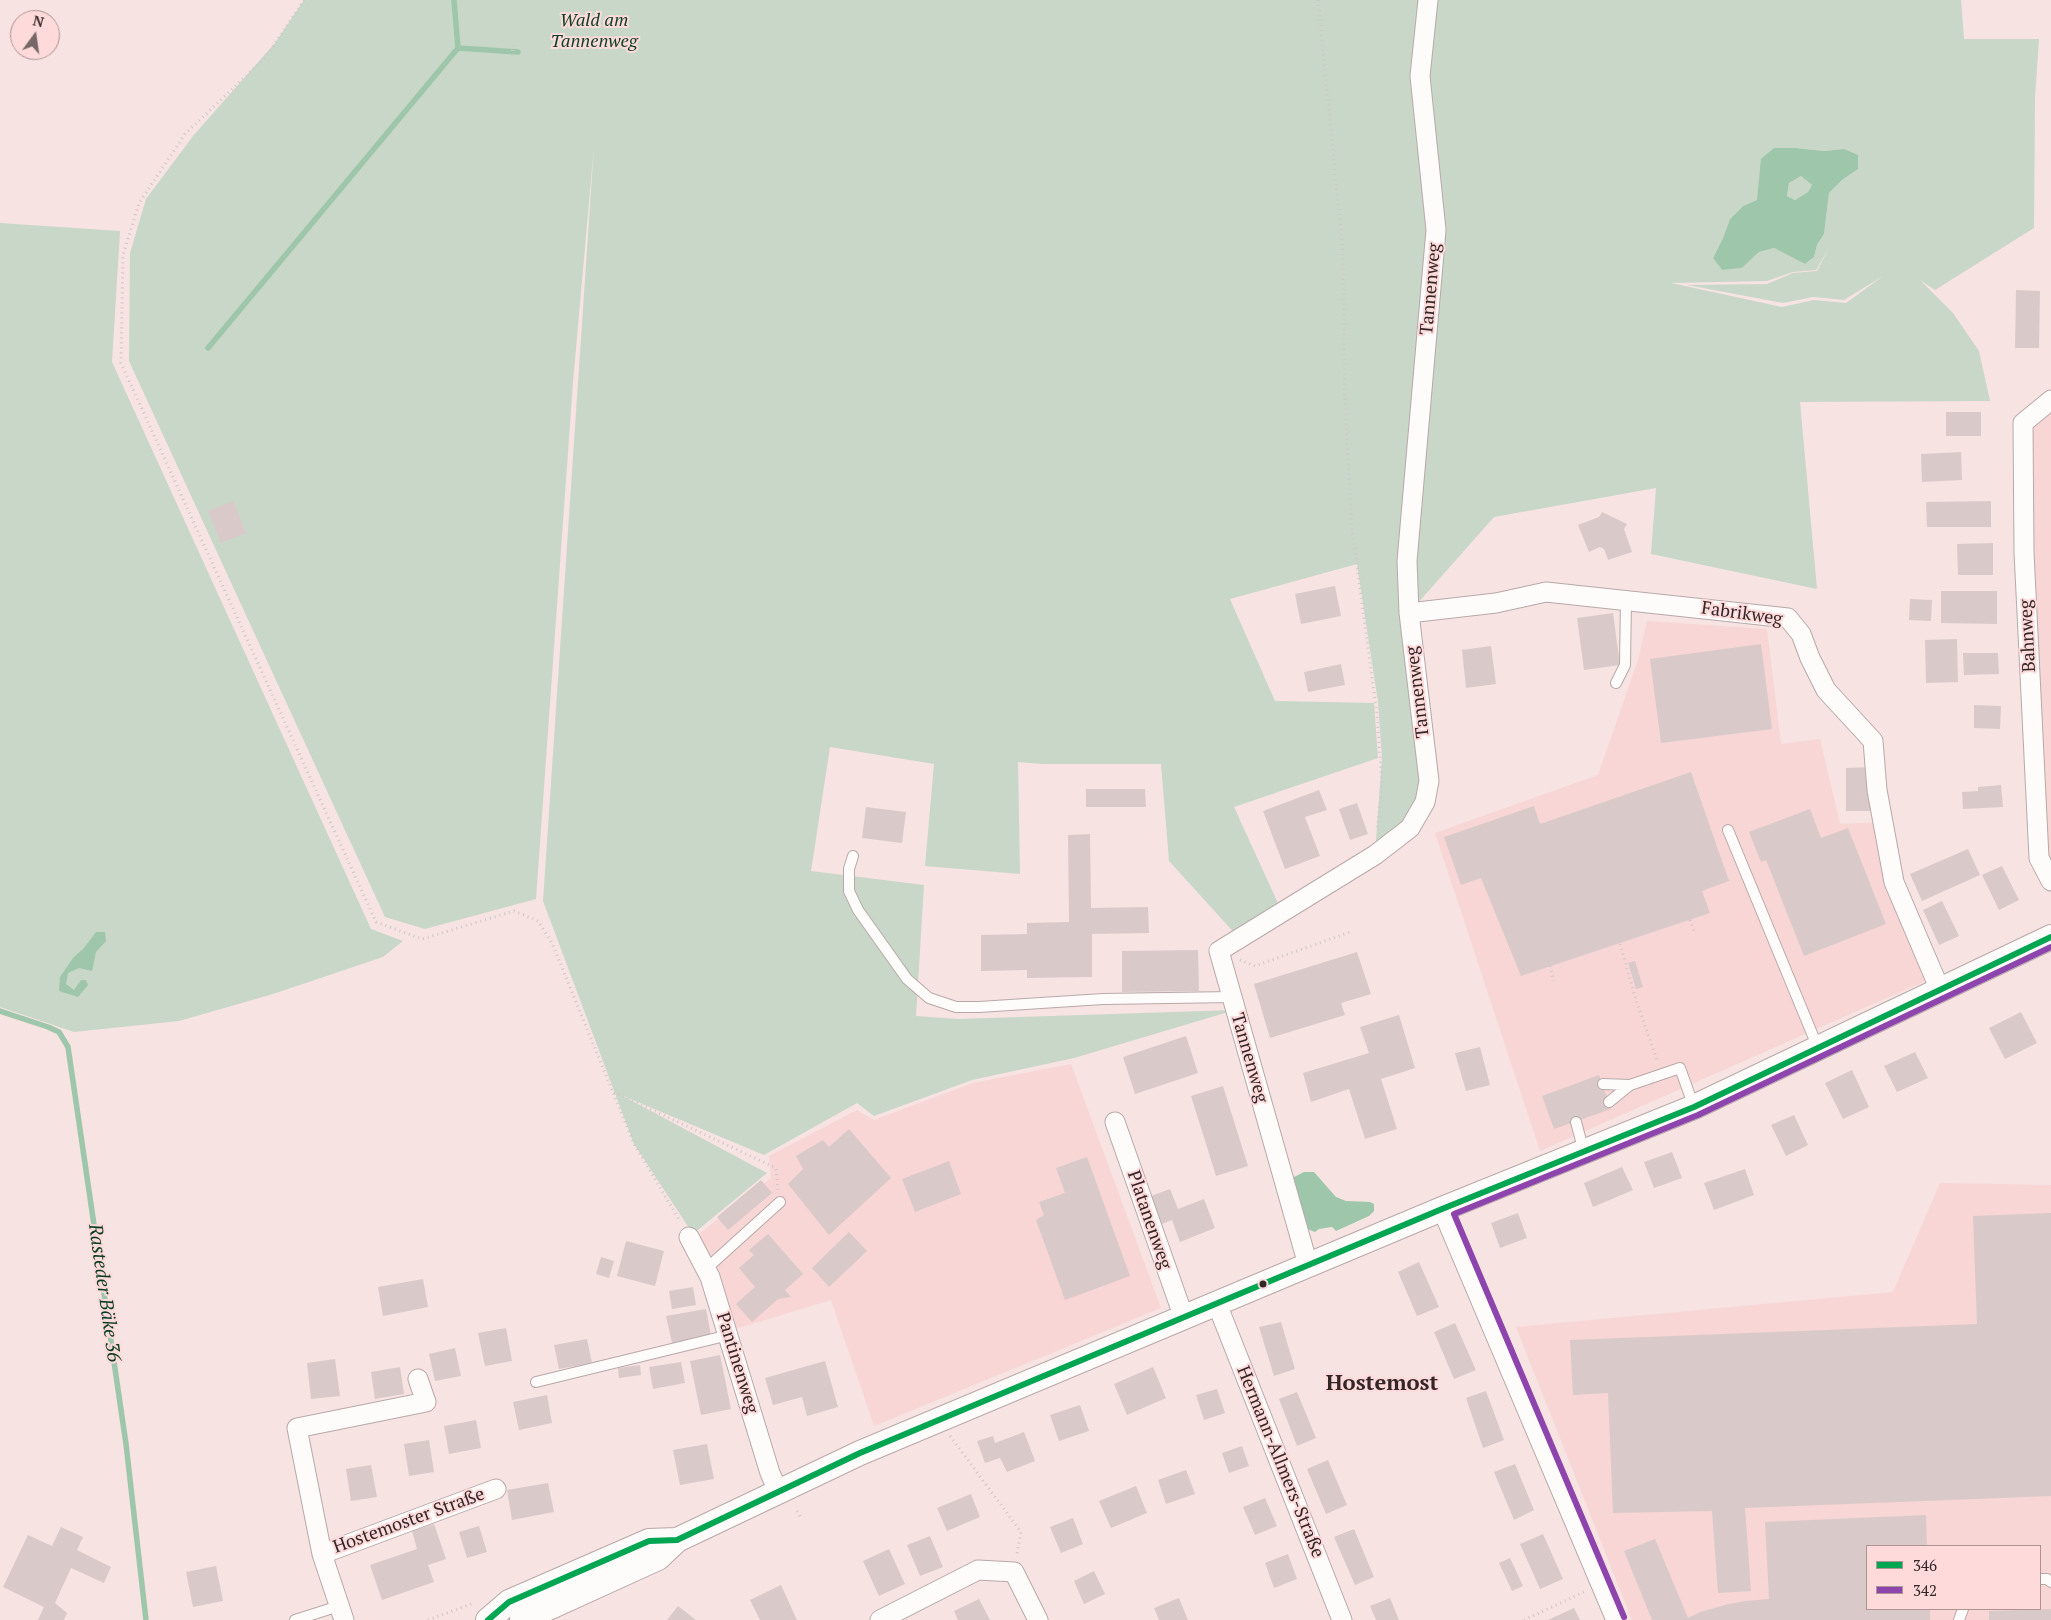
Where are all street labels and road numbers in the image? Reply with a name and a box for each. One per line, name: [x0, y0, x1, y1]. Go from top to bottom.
street label: Tannenweg: [1416, 242, 1446, 336]
street label: Fabrikweg: [1700, 598, 1784, 630]
street label: Bahnweg: [2015, 599, 2041, 673]
street label: Tannenweg: [1402, 645, 1434, 739]
street label: Tannenweg: [1226, 1011, 1272, 1105]
street label: Platanenweg: [1122, 1168, 1176, 1272]
street label: Pantinenweg: [711, 1310, 763, 1416]
street label: Hermann-Allmers-Straße: [1232, 1363, 1328, 1561]
street label: Hostemoster Straße: [330, 1484, 488, 1558]

